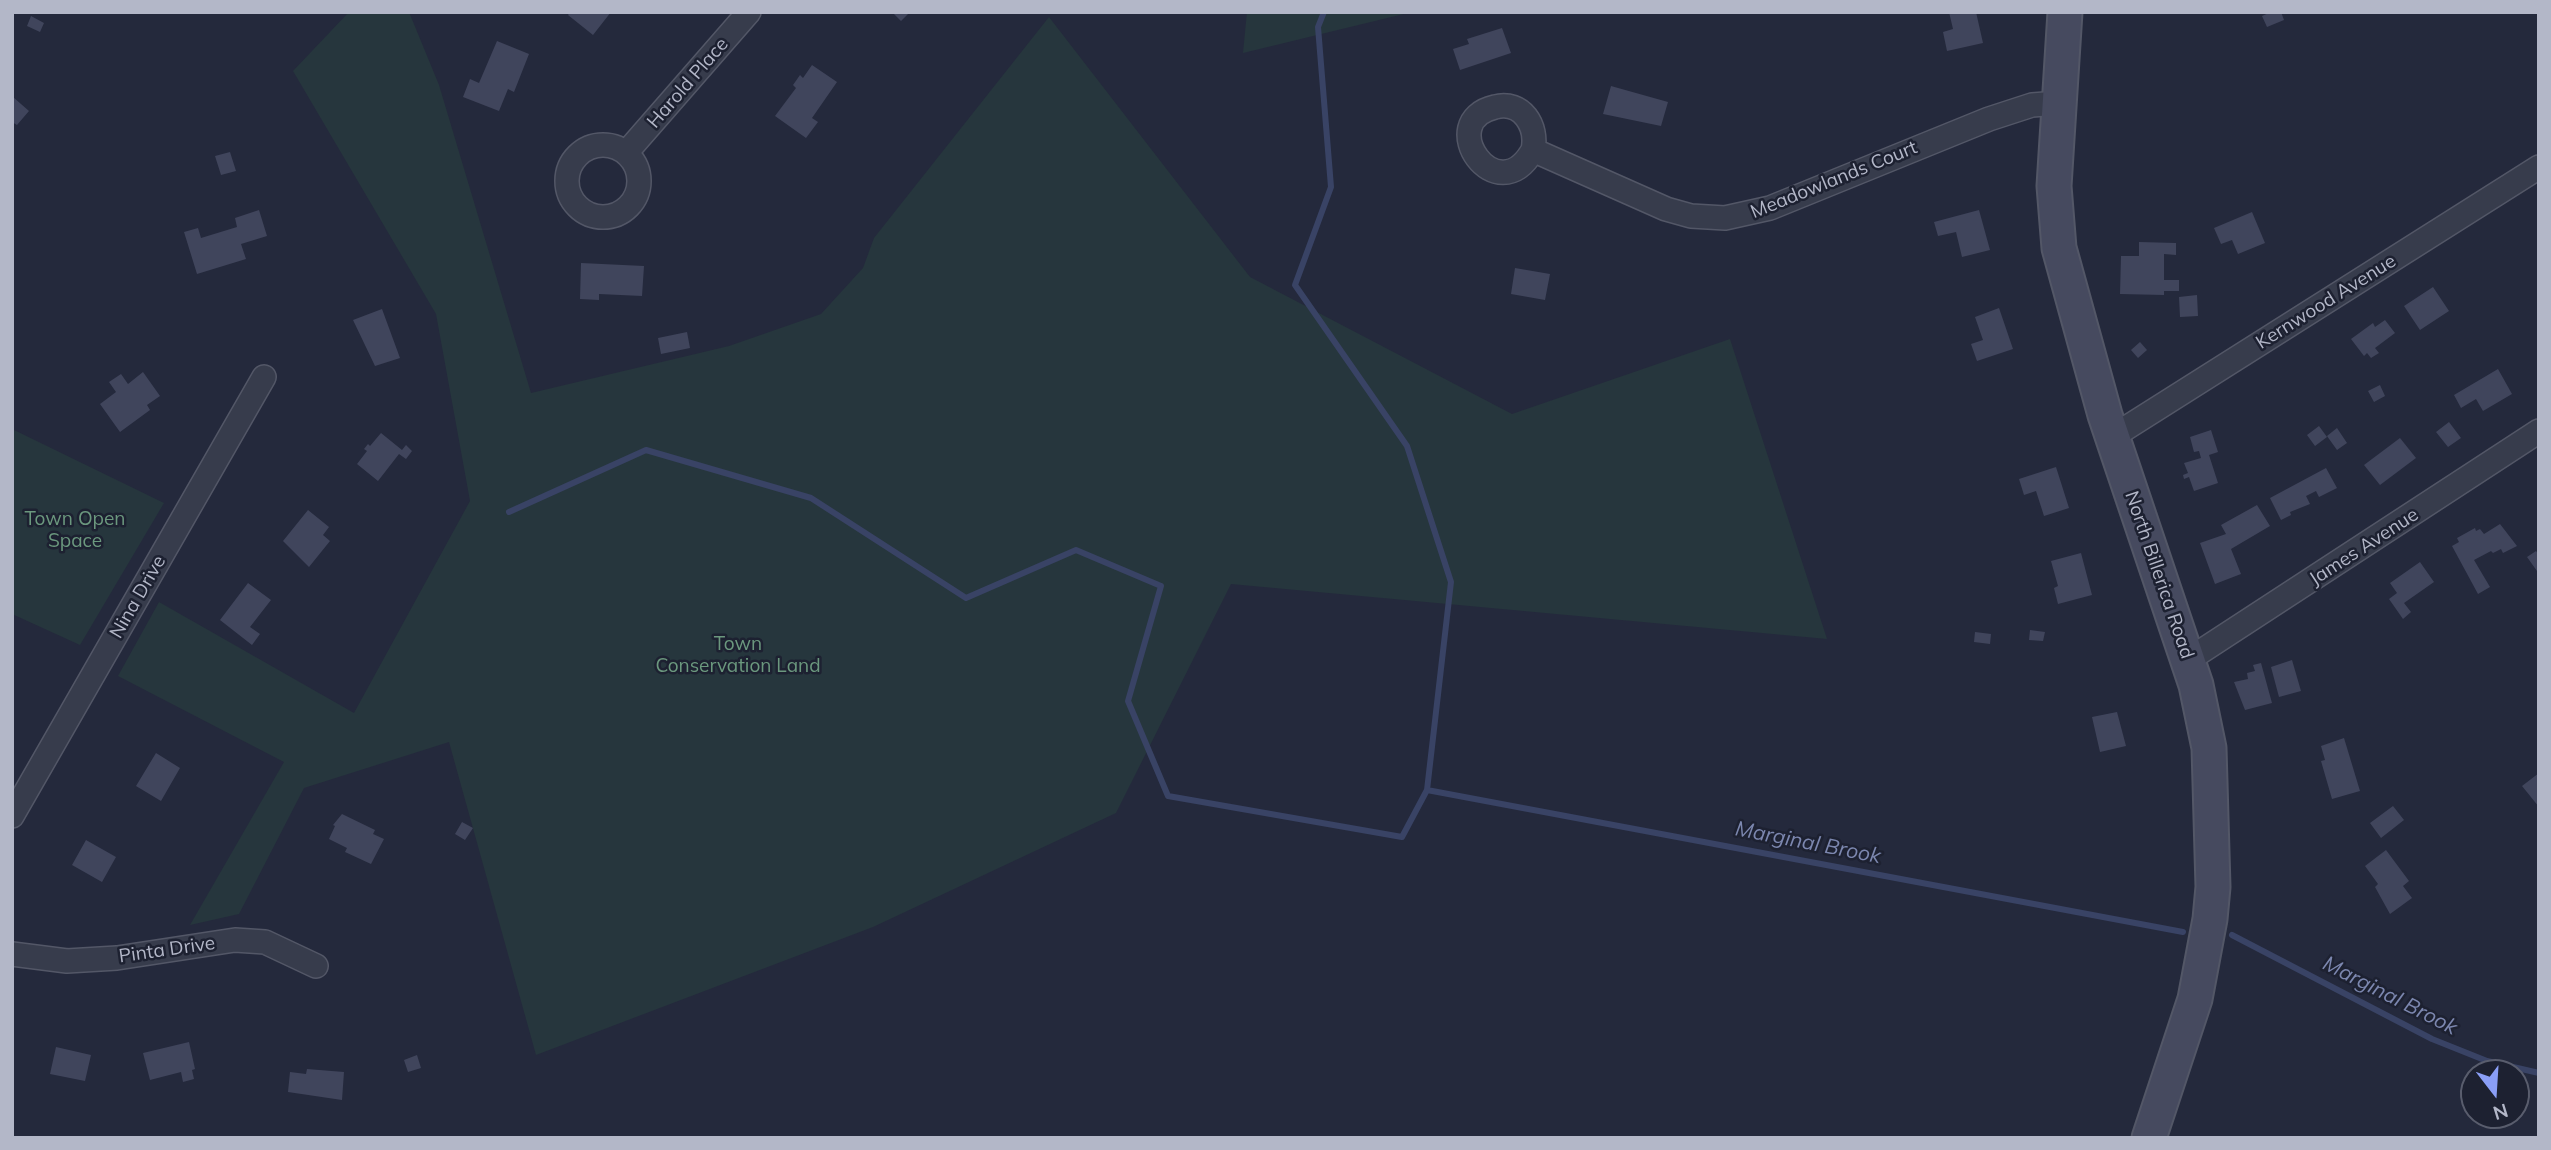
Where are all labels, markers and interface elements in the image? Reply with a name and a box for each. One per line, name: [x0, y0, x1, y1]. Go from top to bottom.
street label: Harold Place: [643, 33, 733, 133]
street label: Meadowlands Court: [1747, 136, 1921, 224]
street label: Kernwood Avenue: [2252, 250, 2400, 354]
street label: North Billerica Road: [2120, 488, 2198, 662]
street label: James Avenue: [2305, 503, 2423, 591]
park label: Town Open Space: [25, 508, 125, 552]
street label: Nina Drive: [105, 551, 171, 643]
park label: Town Conservation Land: [655, 633, 821, 677]
water label: Marginal Brook: [1733, 817, 1883, 869]
street label: Pinta Drive: [117, 932, 217, 968]
water label: Marginal Brook: [2318, 951, 2462, 1041]
north arrow: [2460, 1059, 2530, 1129]
text: N: [2490, 1099, 2511, 1126]

